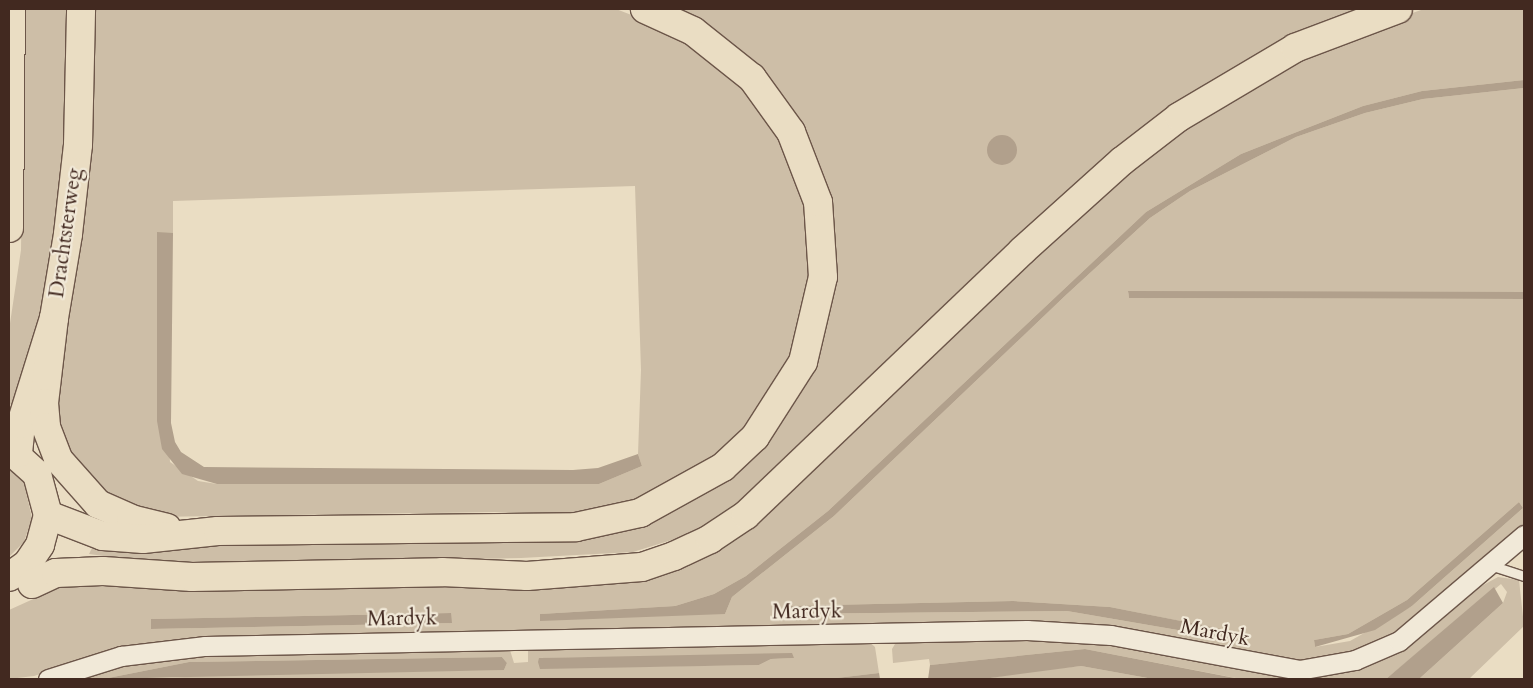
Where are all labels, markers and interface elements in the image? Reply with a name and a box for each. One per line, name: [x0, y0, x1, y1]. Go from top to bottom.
street label: Drachtsterweg: [44, 167, 88, 299]
street label: Mardyk: [772, 599, 842, 625]
street label: Mardyk: [367, 606, 437, 632]
street label: Mardyk: [1178, 614, 1252, 652]

